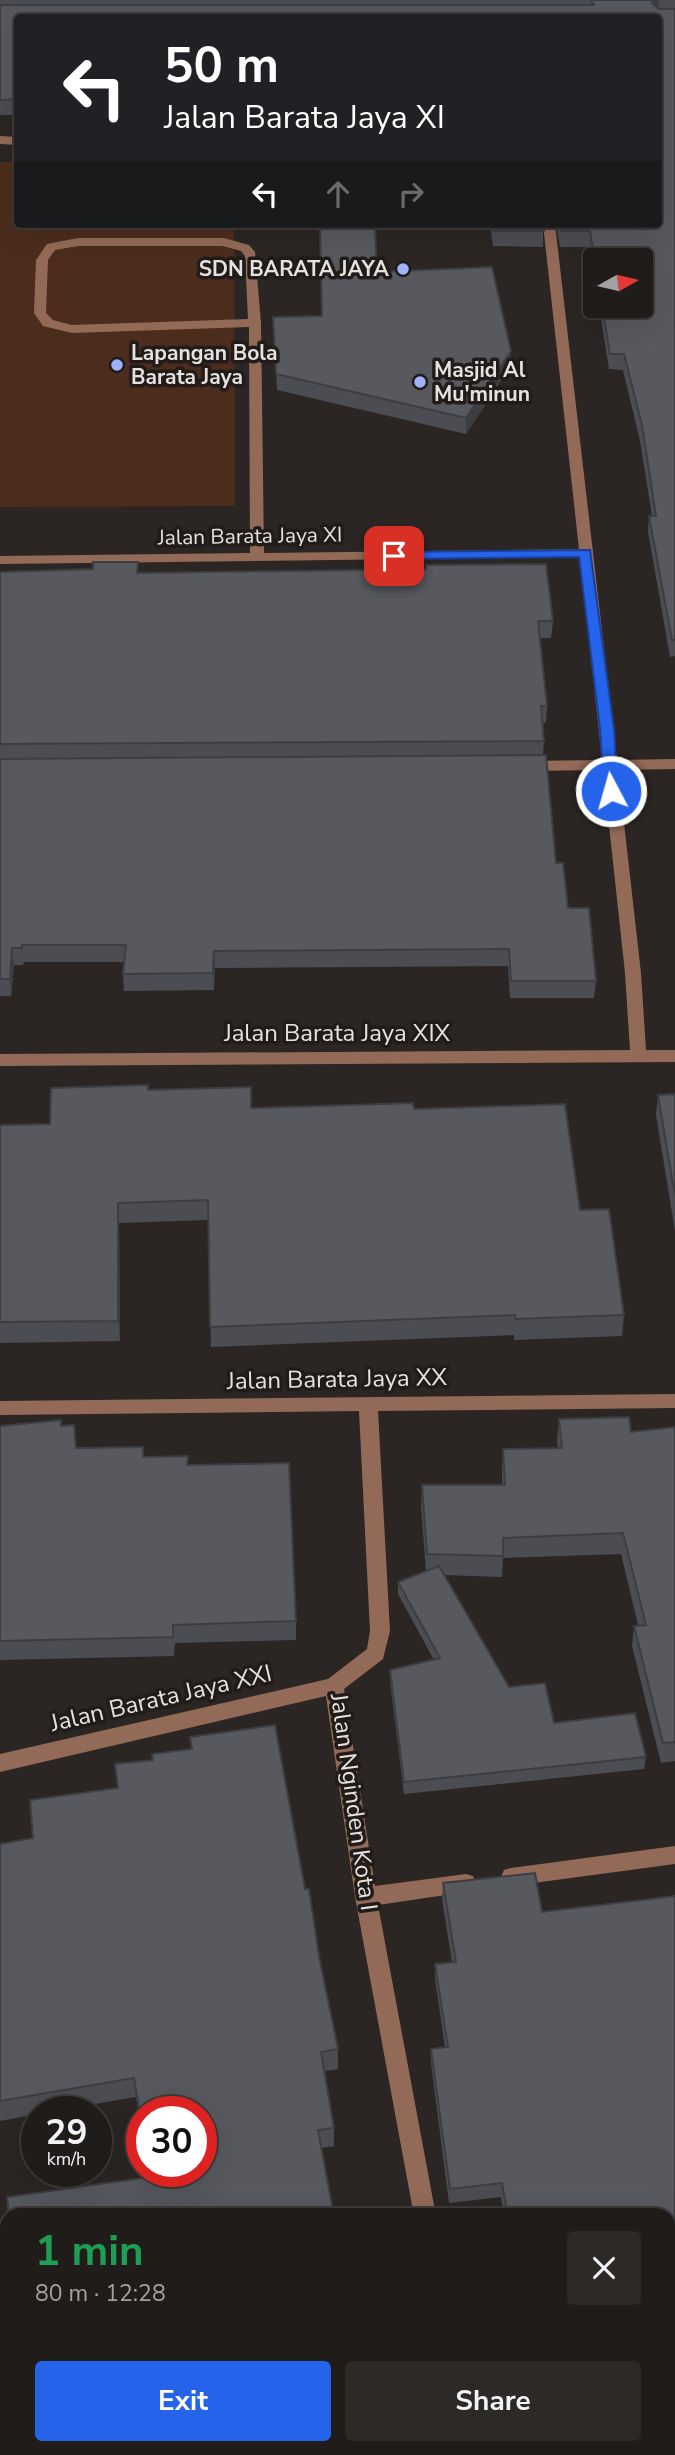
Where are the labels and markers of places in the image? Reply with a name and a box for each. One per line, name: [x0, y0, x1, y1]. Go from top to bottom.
place label: SDN BARATA JAYA: [199, 255, 389, 283]
marker: SDN BARATA JAYA: [395, 261, 411, 277]
place label: Lapangan Bola Barata Jaya: [131, 339, 278, 391]
place label: Masjid Al Mu'minun: [434, 356, 530, 408]
marker: Lapangan Bola Barata Jaya: [109, 357, 125, 373]
marker: Masjid Al Mu'minun: [412, 374, 428, 390]
pin: [364, 526, 424, 586]

